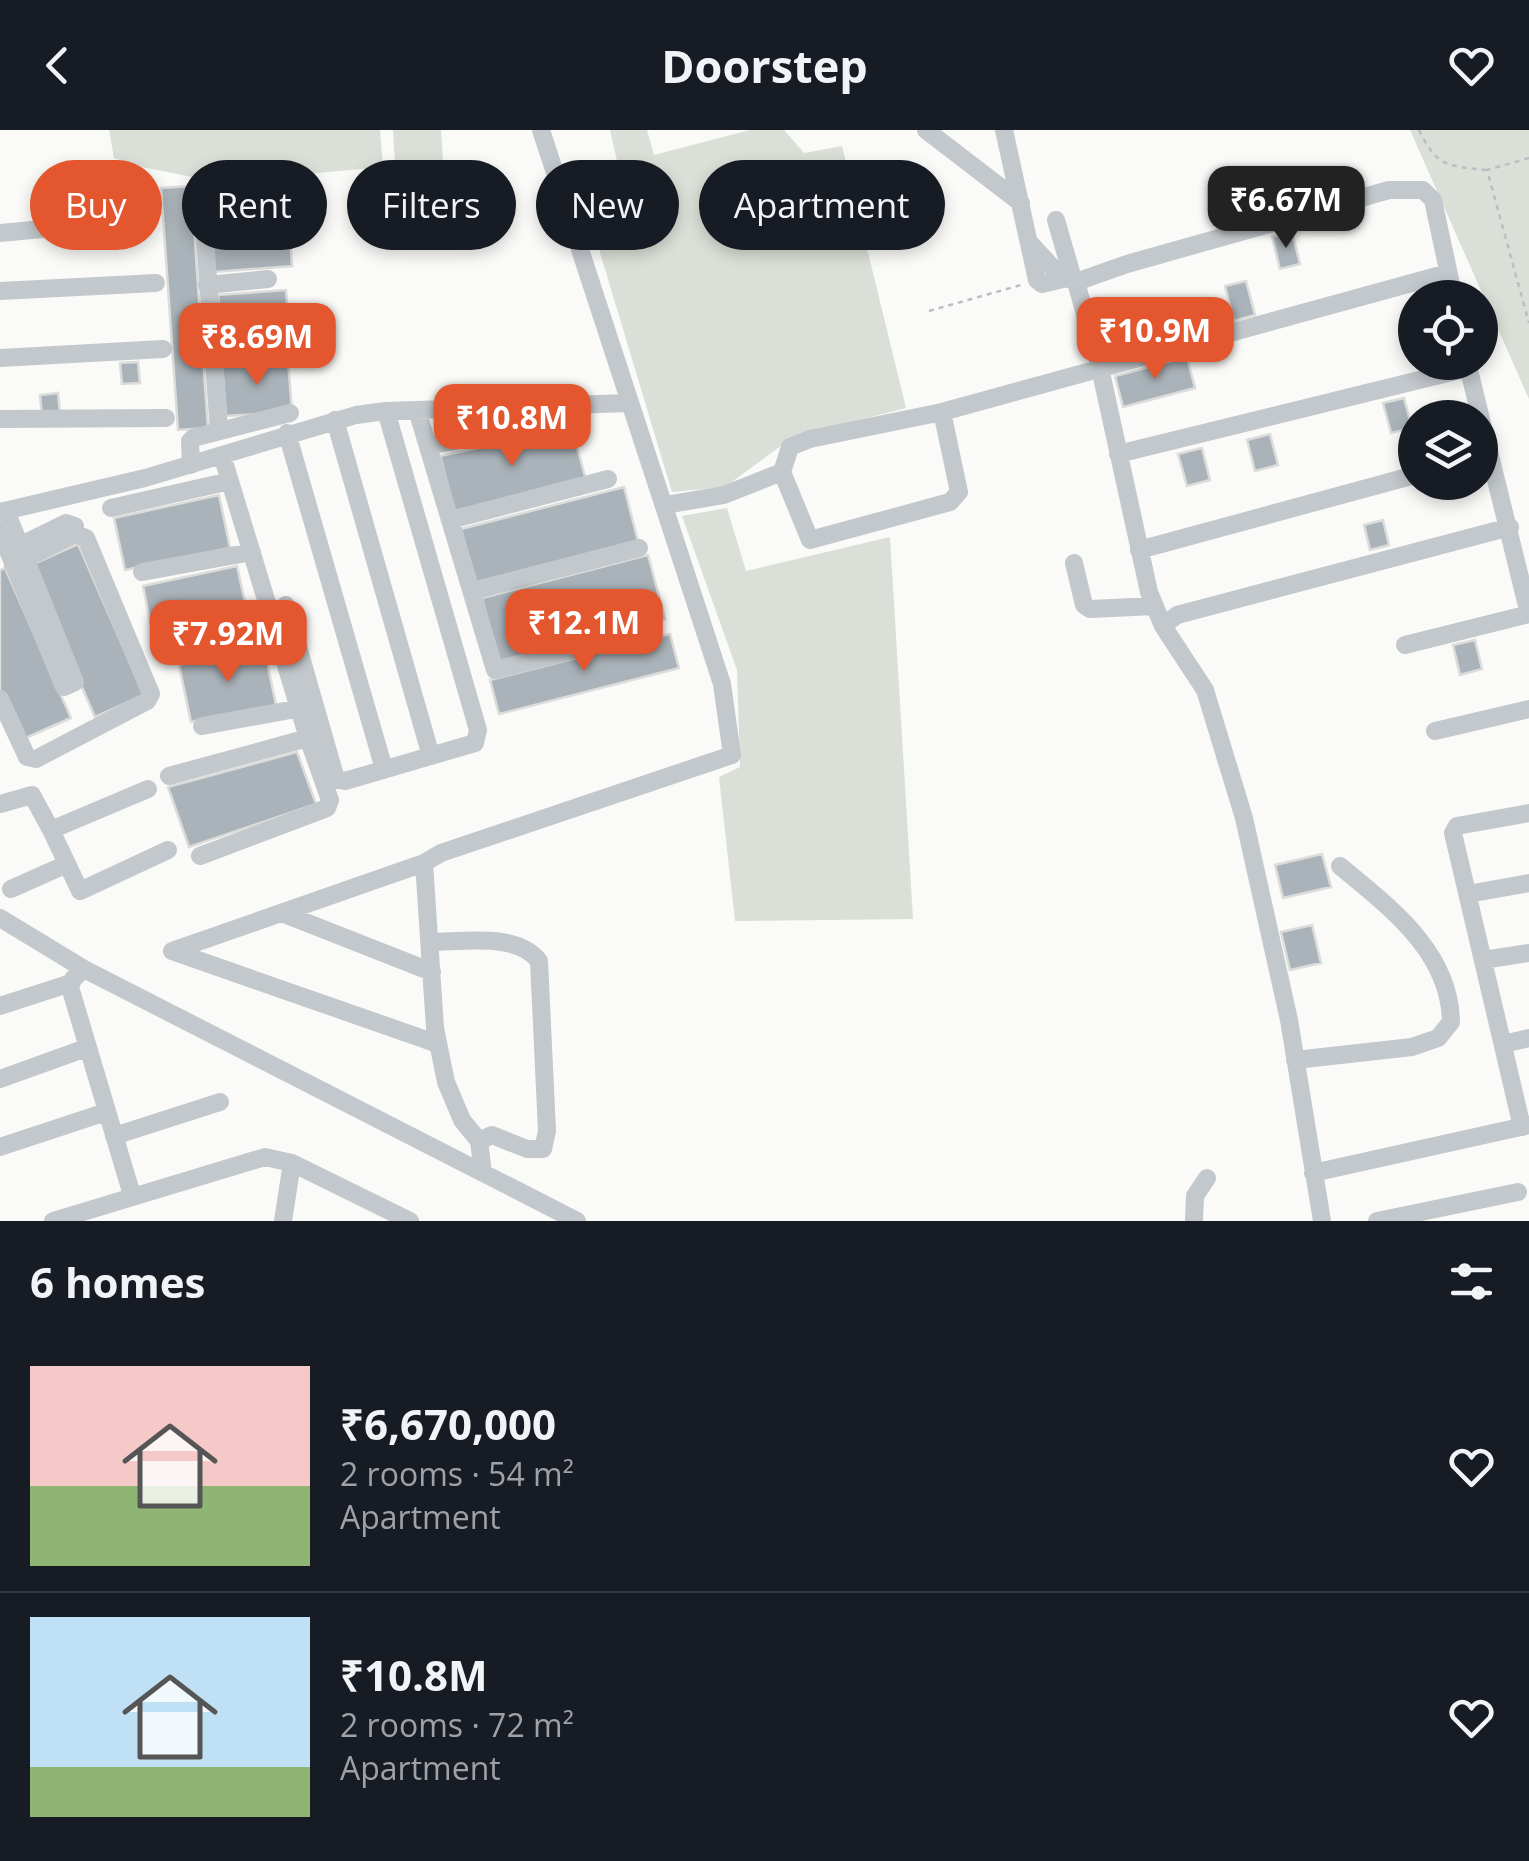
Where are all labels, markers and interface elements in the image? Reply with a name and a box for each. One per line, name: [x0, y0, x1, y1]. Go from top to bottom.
text: Doorstep: [661, 35, 868, 96]
icon: back: [30, 38, 85, 93]
icon: heart: [1444, 38, 1499, 93]
chip: Buy: [30, 160, 162, 250]
chip: Rent: [182, 160, 327, 250]
chip: Filters: [347, 160, 516, 250]
chip: New: [536, 160, 679, 250]
chip: Apartment: [699, 160, 945, 250]
pin: ₹6.67M: [1205, 166, 1367, 251]
text: ₹6.67M: [1230, 177, 1342, 220]
map controls: [1398, 280, 1498, 500]
button: locate: [1398, 280, 1498, 380]
pin: ₹10.9M: [1074, 297, 1236, 382]
pin: ₹8.69M: [176, 303, 338, 388]
text: ₹10.9M: [1099, 308, 1211, 351]
text: ₹8.69M: [201, 314, 313, 357]
pin: ₹10.8M: [431, 384, 593, 469]
text: ₹10.8M: [456, 395, 568, 438]
button: layers: [1398, 400, 1498, 500]
pin: ₹12.1M: [503, 589, 665, 674]
pin: ₹7.92M: [147, 600, 309, 685]
text: ₹12.1M: [528, 600, 640, 643]
text: ₹7.92M: [172, 611, 284, 654]
text: 6 homes: [30, 1253, 205, 1310]
icon: filters: [1444, 1254, 1499, 1309]
text: ₹6,670,000: [340, 1395, 556, 1452]
icon: home: [110, 1406, 230, 1526]
icon: heart: [1444, 1439, 1499, 1494]
text: 2 rooms · 54 m²: [340, 1452, 574, 1495]
text: Apartment: [340, 1495, 501, 1538]
text: ₹10.8M: [340, 1646, 488, 1703]
icon: home: [110, 1657, 230, 1777]
icon: heart: [1444, 1690, 1499, 1745]
text: 2 rooms · 72 m²: [340, 1703, 574, 1746]
text: Apartment: [340, 1746, 501, 1789]

